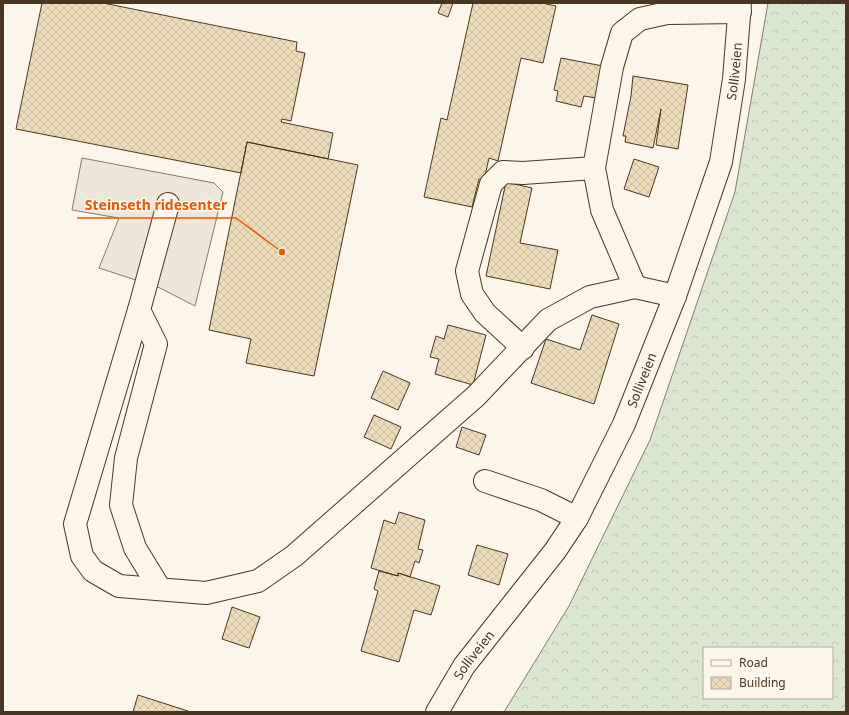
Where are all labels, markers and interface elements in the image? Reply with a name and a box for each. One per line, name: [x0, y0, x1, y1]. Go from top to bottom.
street label: Solliveien: [722, 42, 746, 101]
callout: Steinseth ridesenter: [77, 192, 236, 218]
text: Steinseth ridesenter: [85, 195, 228, 214]
street label: Solliveien: [622, 350, 661, 410]
street label: Solliveien: [449, 626, 498, 683]
legend: [703, 647, 833, 699]
text: Road: [739, 654, 768, 671]
text: Building: [739, 674, 786, 691]

